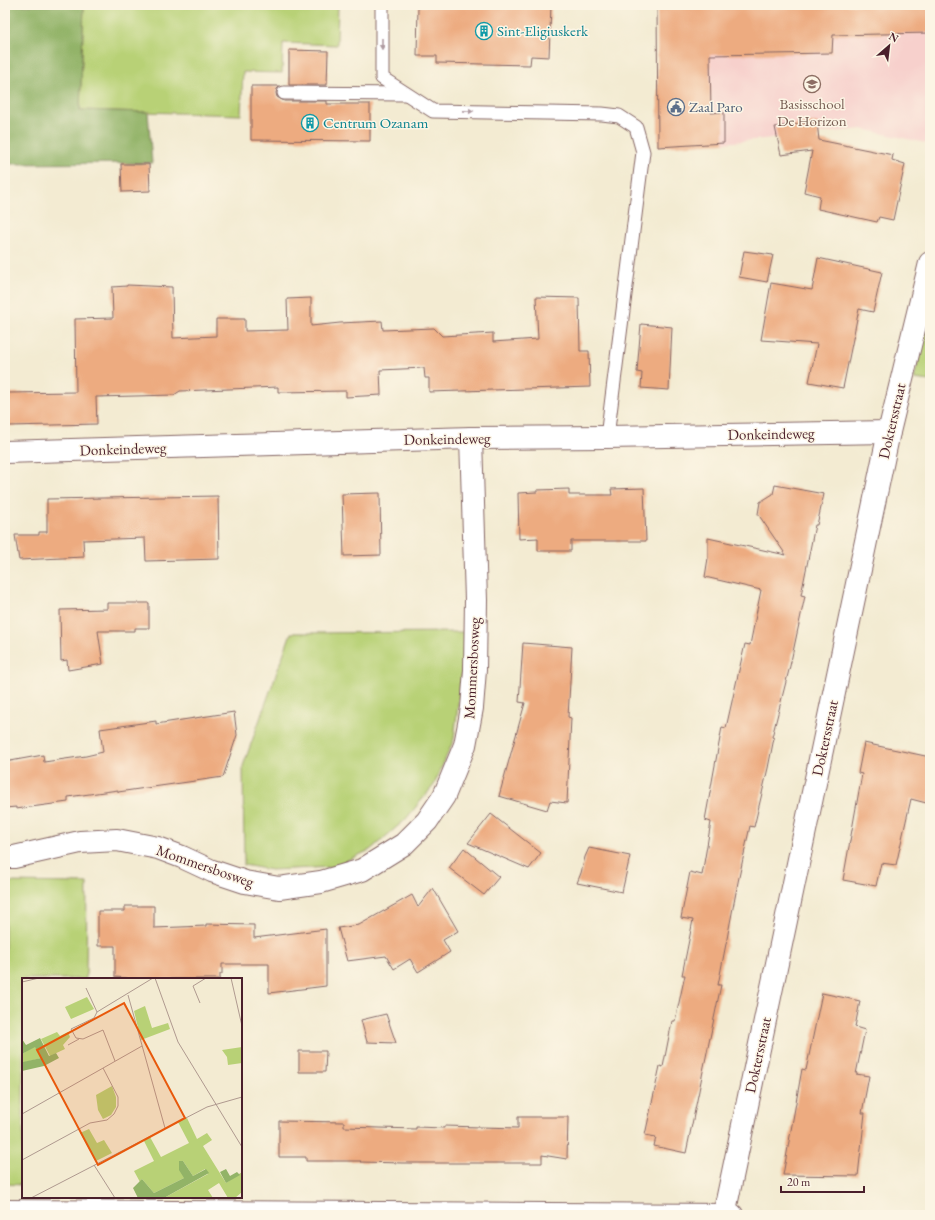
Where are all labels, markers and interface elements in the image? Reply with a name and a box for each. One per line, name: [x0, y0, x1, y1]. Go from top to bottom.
building icon: Sint-Eligiuskerk: [474, 21, 494, 41]
place label: Sint-Eligiuskerk: [497, 21, 589, 40]
north arrow: [869, 26, 909, 66]
text: N: [886, 29, 901, 45]
one-way arrow: [379, 38, 385, 51]
school or university icon: Basisschool De Horizon: [802, 74, 822, 94]
place label: Basisschool De Horizon: [777, 94, 847, 130]
public building icon: Zaal Paro: [666, 97, 686, 117]
place label: Zaal Paro: [689, 97, 743, 116]
one-way arrow: [462, 108, 475, 114]
building icon: Centrum Ozanam: [300, 113, 320, 133]
place label: Centrum Ozanam: [323, 113, 429, 132]
street label: Doktersstraat: [874, 381, 910, 461]
street label: Donkeindeweg: [727, 423, 815, 444]
street label: Donkeindeweg: [403, 428, 491, 449]
street label: Donkeindeweg: [79, 437, 167, 460]
street label: Mommersbosweg: [459, 616, 484, 719]
street label: Doktersstraat: [807, 698, 842, 778]
street label: Mommersbosweg: [154, 840, 257, 891]
inset map: [22, 978, 242, 1198]
street label: Doktersstraat: [740, 1015, 775, 1095]
scale bar: [781, 1168, 864, 1194]
text: 20 m: [787, 1174, 811, 1190]

